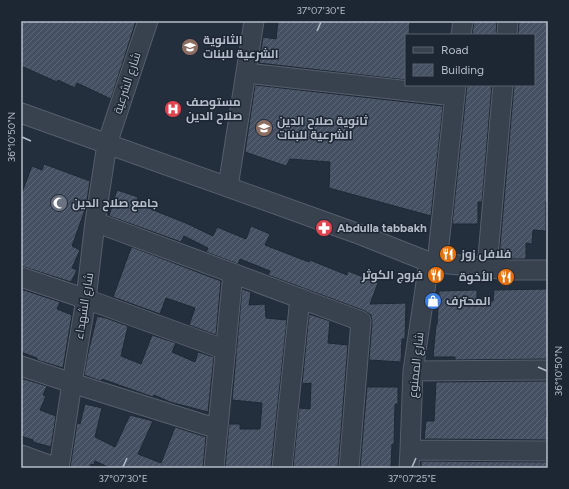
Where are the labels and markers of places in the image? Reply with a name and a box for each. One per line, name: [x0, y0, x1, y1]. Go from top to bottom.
place label: الثانوية الشرعية للبنات: [203, 33, 278, 62]
school or university icon: الثانوية الشرعية للبنات: [180, 37, 200, 57]
place label: مستوصف صلاح الدين: [186, 95, 242, 125]
hospital icon: مستوصف صلاح الدين: [163, 99, 183, 119]
place label: ثانوية صلاح الدين الشرعية للبنات: [277, 114, 368, 143]
school or university icon: ثانوية صلاح الدين الشرعية للبنات: [254, 118, 274, 138]
mosque icon: جامع صلاح الدين: [49, 193, 69, 213]
place label: جامع صلاح الدين: [72, 196, 158, 212]
pharmacy icon: Abdulla tabbakh: [314, 218, 334, 238]
place label: Abdulla tabbakh: [337, 221, 427, 235]
restaurant icon: فلافل زوز: [438, 244, 458, 264]
place label: فلافل زوز: [460, 247, 511, 262]
restaurant icon: فروج الكوثر: [426, 265, 446, 285]
restaurant icon: الأخوة: [496, 267, 516, 287]
place label: فروج الكوثر: [361, 268, 423, 284]
place label: الأخوة: [459, 270, 493, 285]
shop icon: المحترف: [423, 291, 443, 311]
place label: المحترف: [446, 294, 491, 309]

